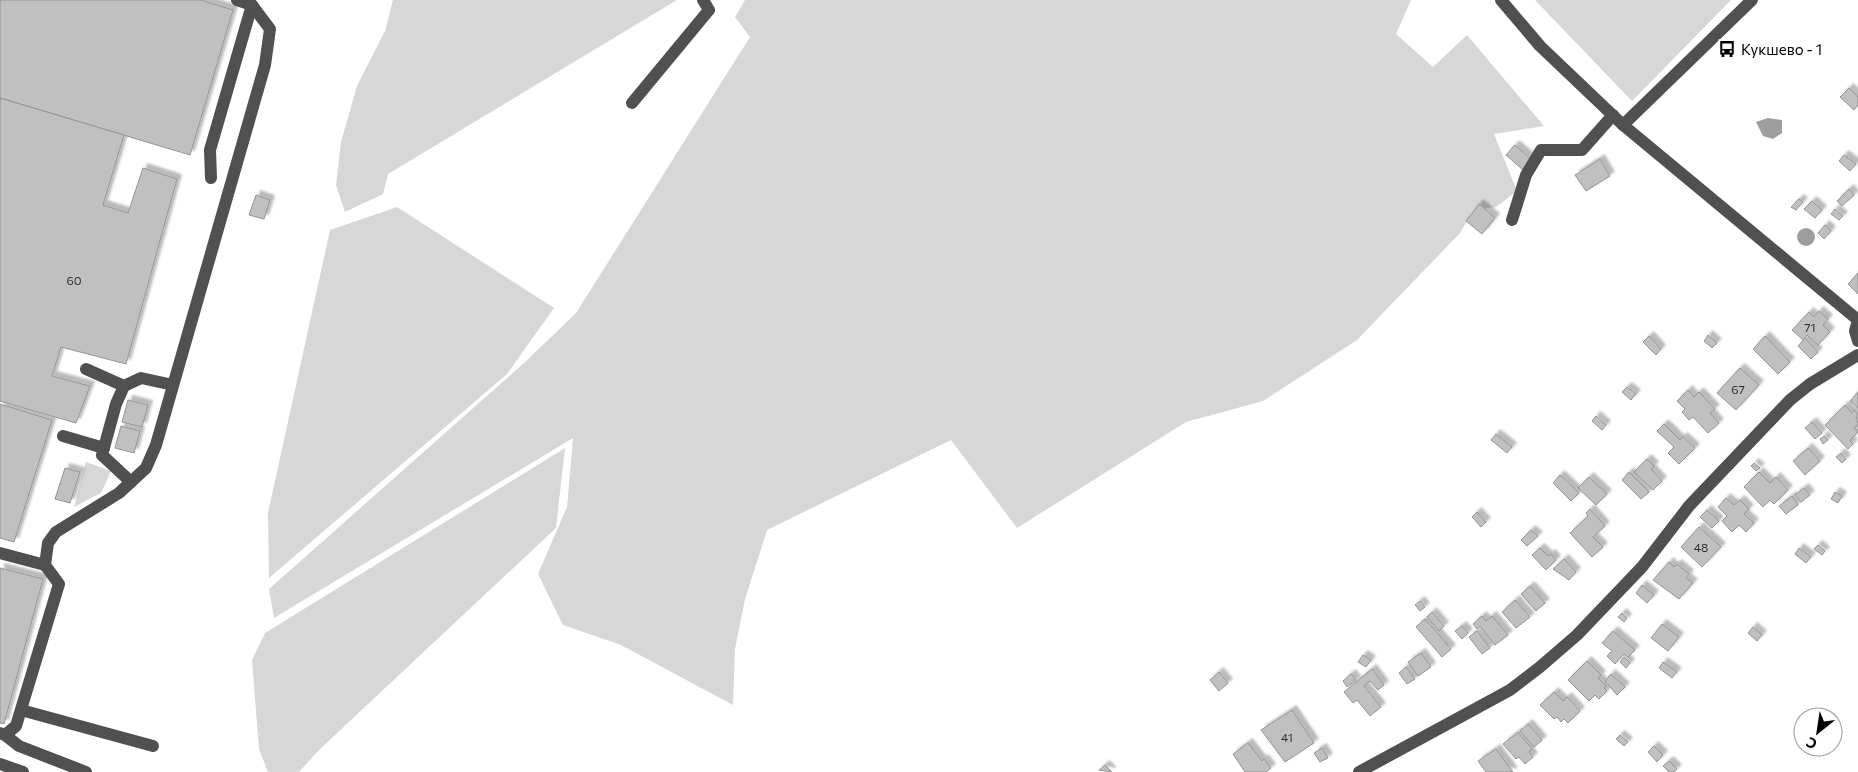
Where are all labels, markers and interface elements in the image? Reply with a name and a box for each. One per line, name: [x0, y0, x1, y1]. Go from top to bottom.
bus stop icon: Кукшево - 1: [1717, 39, 1737, 59]
place label: Кукшево - 1: [1741, 40, 1822, 58]
house number: 60: [66, 273, 82, 287]
house number: 71: [1804, 320, 1816, 334]
house number: 67: [1731, 382, 1745, 396]
house number: 48: [1694, 540, 1708, 554]
north arrow: [1793, 707, 1843, 757]
house number: 41: [1281, 730, 1293, 744]
text: С: [1803, 734, 1820, 753]

